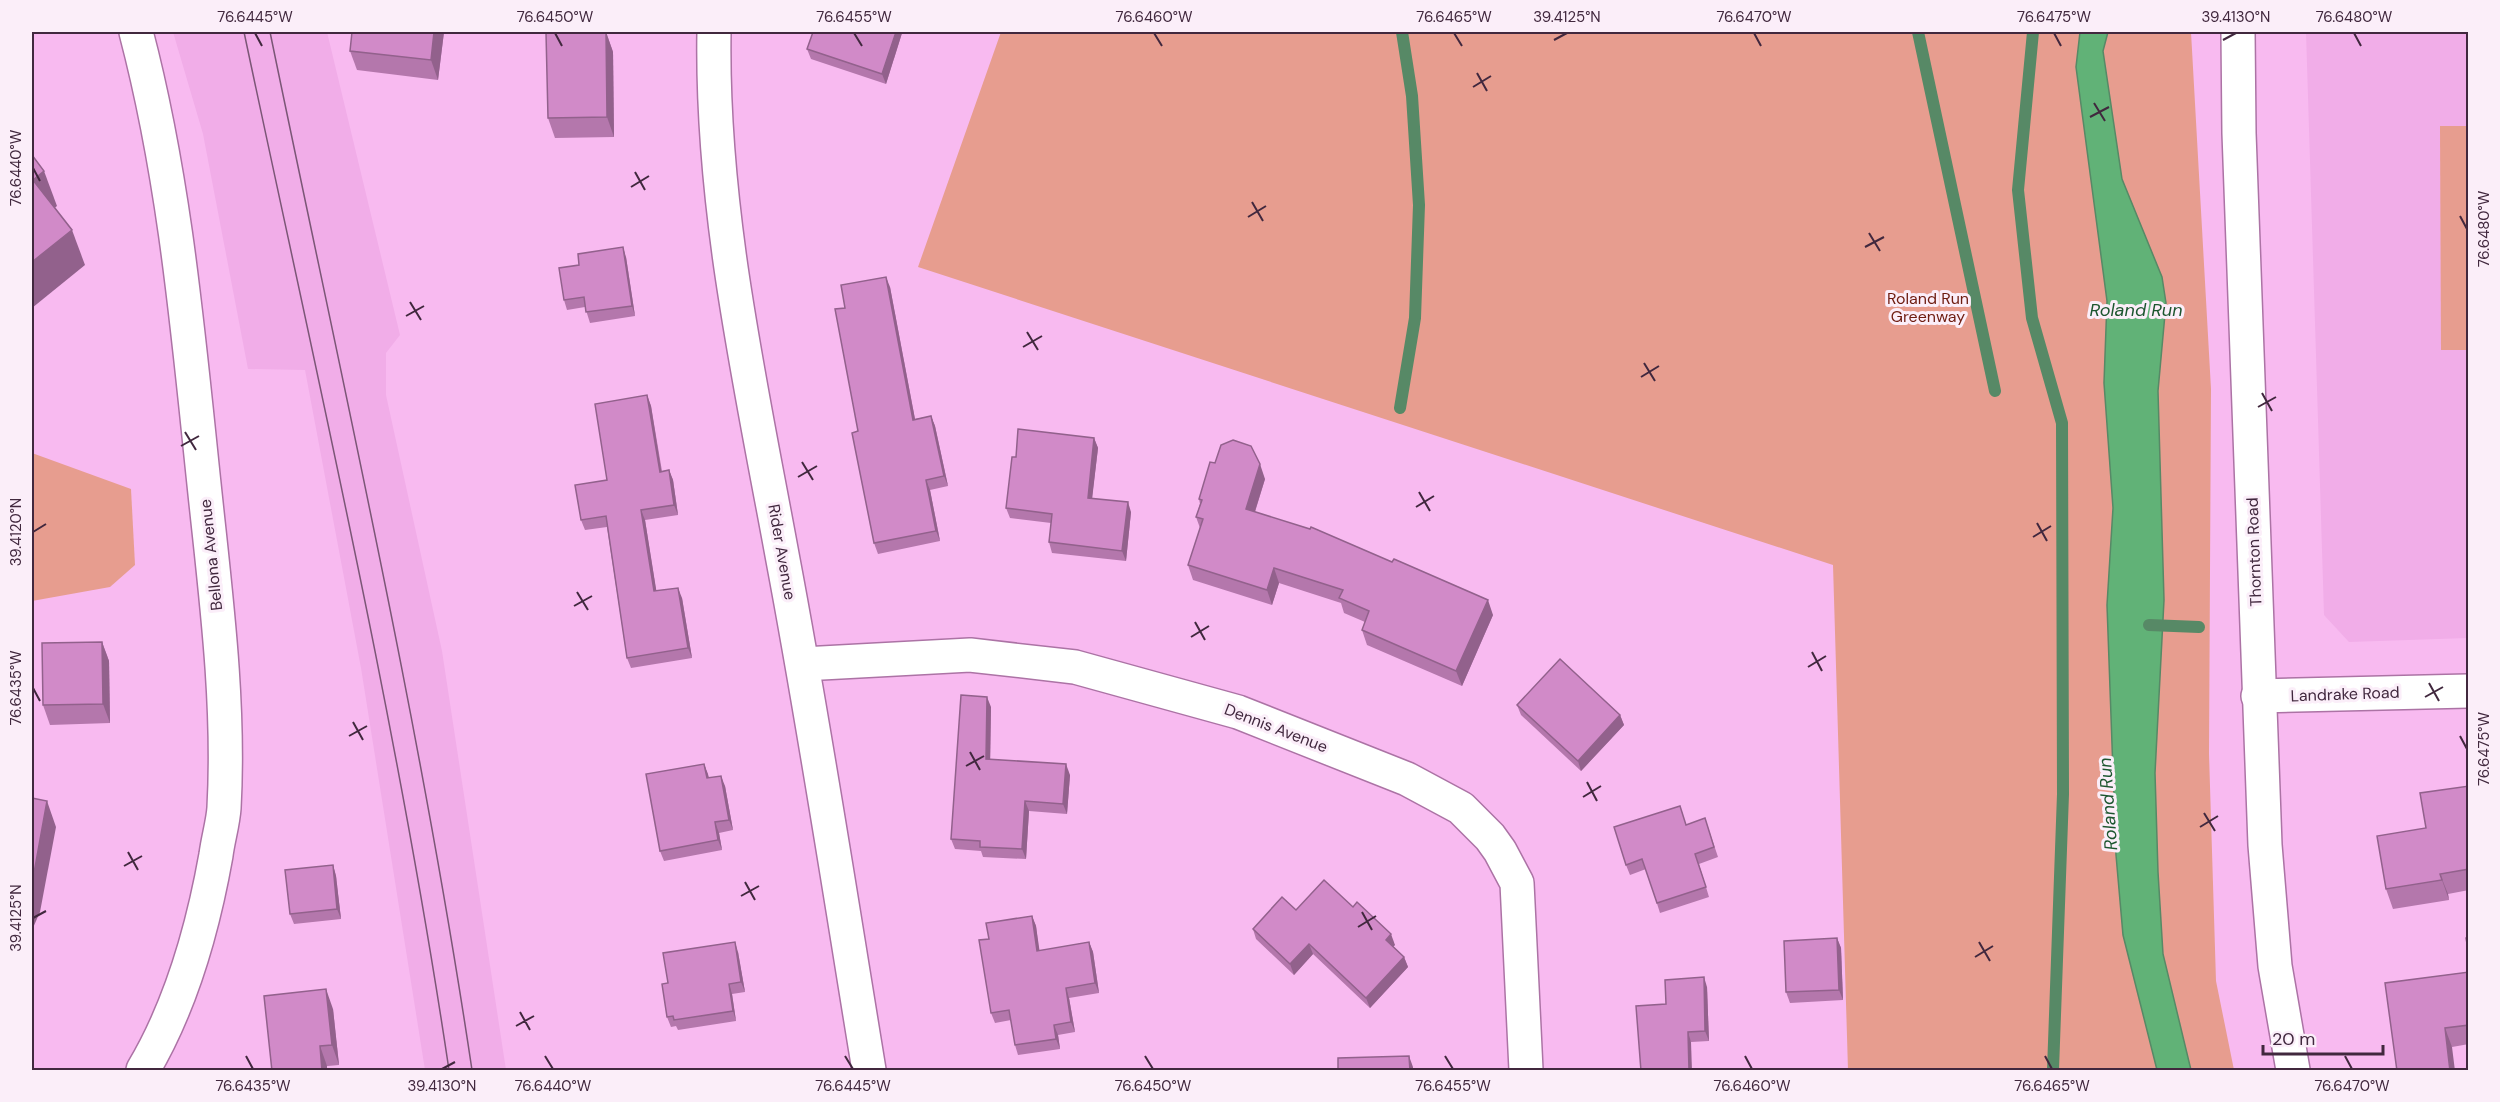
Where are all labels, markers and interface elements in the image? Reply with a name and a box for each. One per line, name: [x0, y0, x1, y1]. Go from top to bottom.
text: 76.6445°W: [217, 7, 293, 27]
text: 76.6450°W: [517, 7, 594, 27]
text: 76.6455°W: [816, 7, 892, 27]
text: 76.6460°W: [1116, 7, 1193, 27]
text: 76.6465°W: [1416, 7, 1492, 27]
text: 39.4125°N: [1533, 7, 1601, 27]
text: 76.6470°W: [1716, 7, 1792, 27]
text: 76.6475°W: [2017, 7, 2091, 27]
text: 39.4130°N: [2202, 7, 2270, 27]
text: 76.6480°W: [2316, 7, 2393, 27]
text: 76.6440°W: [6, 129, 26, 206]
text: 76.6480°W: [2474, 190, 2494, 267]
park label: Roland Run Greenway: [1887, 288, 1969, 327]
water label: Roland Run: [2089, 298, 2183, 322]
street label: Thornton Road: [2242, 497, 2266, 607]
text: 39.4120°N: [6, 498, 26, 566]
street label: Bellona Avenue: [195, 498, 227, 612]
street label: Rider Avenue: [763, 502, 801, 602]
text: 76.6435°W: [6, 650, 26, 726]
street label: Landrake Road: [2290, 682, 2400, 706]
street label: Dennis Avenue: [1221, 699, 1331, 757]
text: 76.6475°W: [2474, 712, 2494, 786]
water label: Roland Run: [2093, 757, 2123, 851]
text: 39.4125°N: [6, 884, 26, 952]
scale bar: [2263, 1018, 2383, 1056]
text: 20 m: [2272, 1027, 2315, 1051]
text: 76.6435°W: [215, 1076, 291, 1096]
text: 39.4130°N: [408, 1076, 476, 1096]
text: 76.6440°W: [515, 1076, 592, 1096]
text: 76.6445°W: [815, 1076, 891, 1096]
text: 76.6450°W: [1115, 1076, 1192, 1096]
text: 76.6455°W: [1415, 1076, 1491, 1096]
text: 76.6460°W: [1714, 1076, 1791, 1096]
text: 76.6465°W: [2014, 1076, 2090, 1096]
text: 76.6470°W: [2314, 1076, 2390, 1096]

